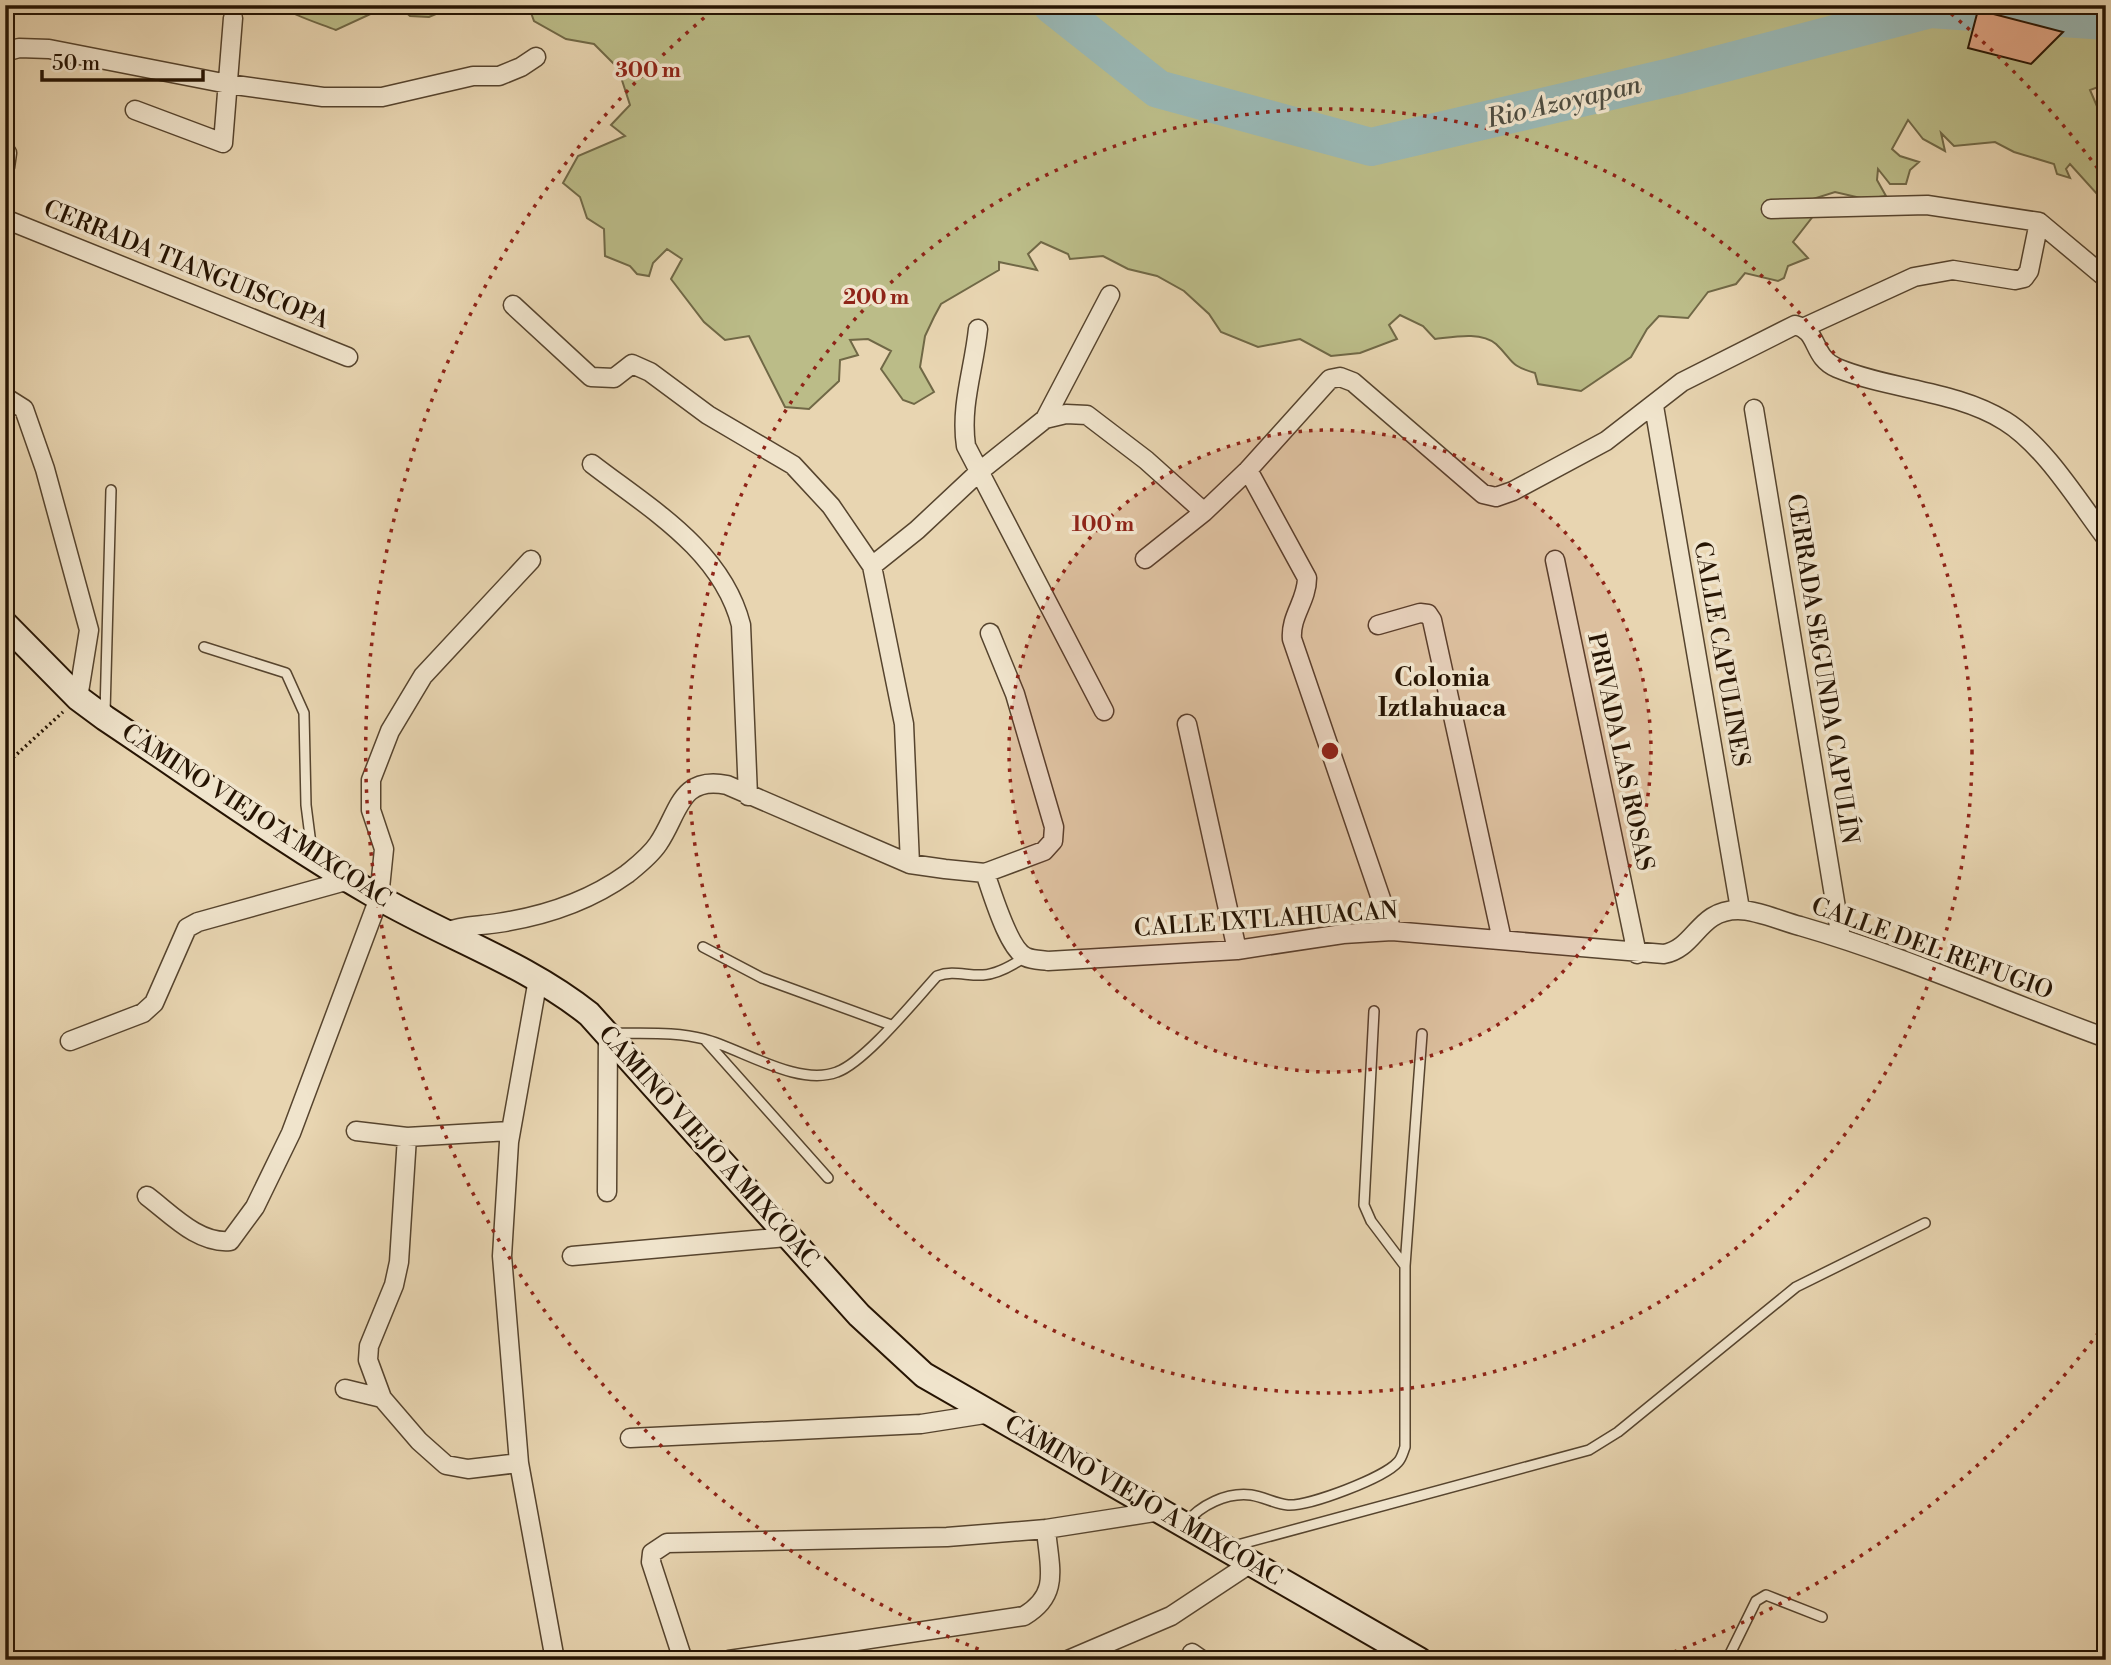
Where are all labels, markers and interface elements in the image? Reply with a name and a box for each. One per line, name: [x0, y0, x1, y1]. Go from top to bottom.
scale bar: [42, 38, 203, 82]
text: 50 m: [52, 51, 100, 77]
text: 300 m: [615, 58, 681, 84]
water label: Rio Azoyapan: [1483, 69, 1645, 136]
street label: CERRADA TIANGUISCOPA: [39, 194, 334, 336]
text: 200 m: [843, 285, 909, 311]
street label: CERRADA SEGUNDA CAPULÍN: [1779, 492, 1866, 846]
text: 100 m: [1072, 512, 1134, 538]
street label: CALLE CAPULINES: [1686, 539, 1756, 769]
street label: PRIVADA LAS ROSAS: [1580, 630, 1660, 874]
district label: Colonia Iztlahuaca: [1378, 662, 1507, 724]
street label: CAMINO VIEJO A MIXCOAC: [116, 718, 396, 914]
centre of rings: [1318, 739, 1342, 763]
street label: CALLE DEL REFUGIO: [1807, 891, 2057, 1007]
street label: CALLE IXTLAHUACAN: [1133, 896, 1399, 944]
street label: CAMINO VIEJO A MIXCOAC: [591, 1020, 825, 1274]
street label: CAMINO VIEJO A MIXCOAC: [999, 1409, 1287, 1593]

